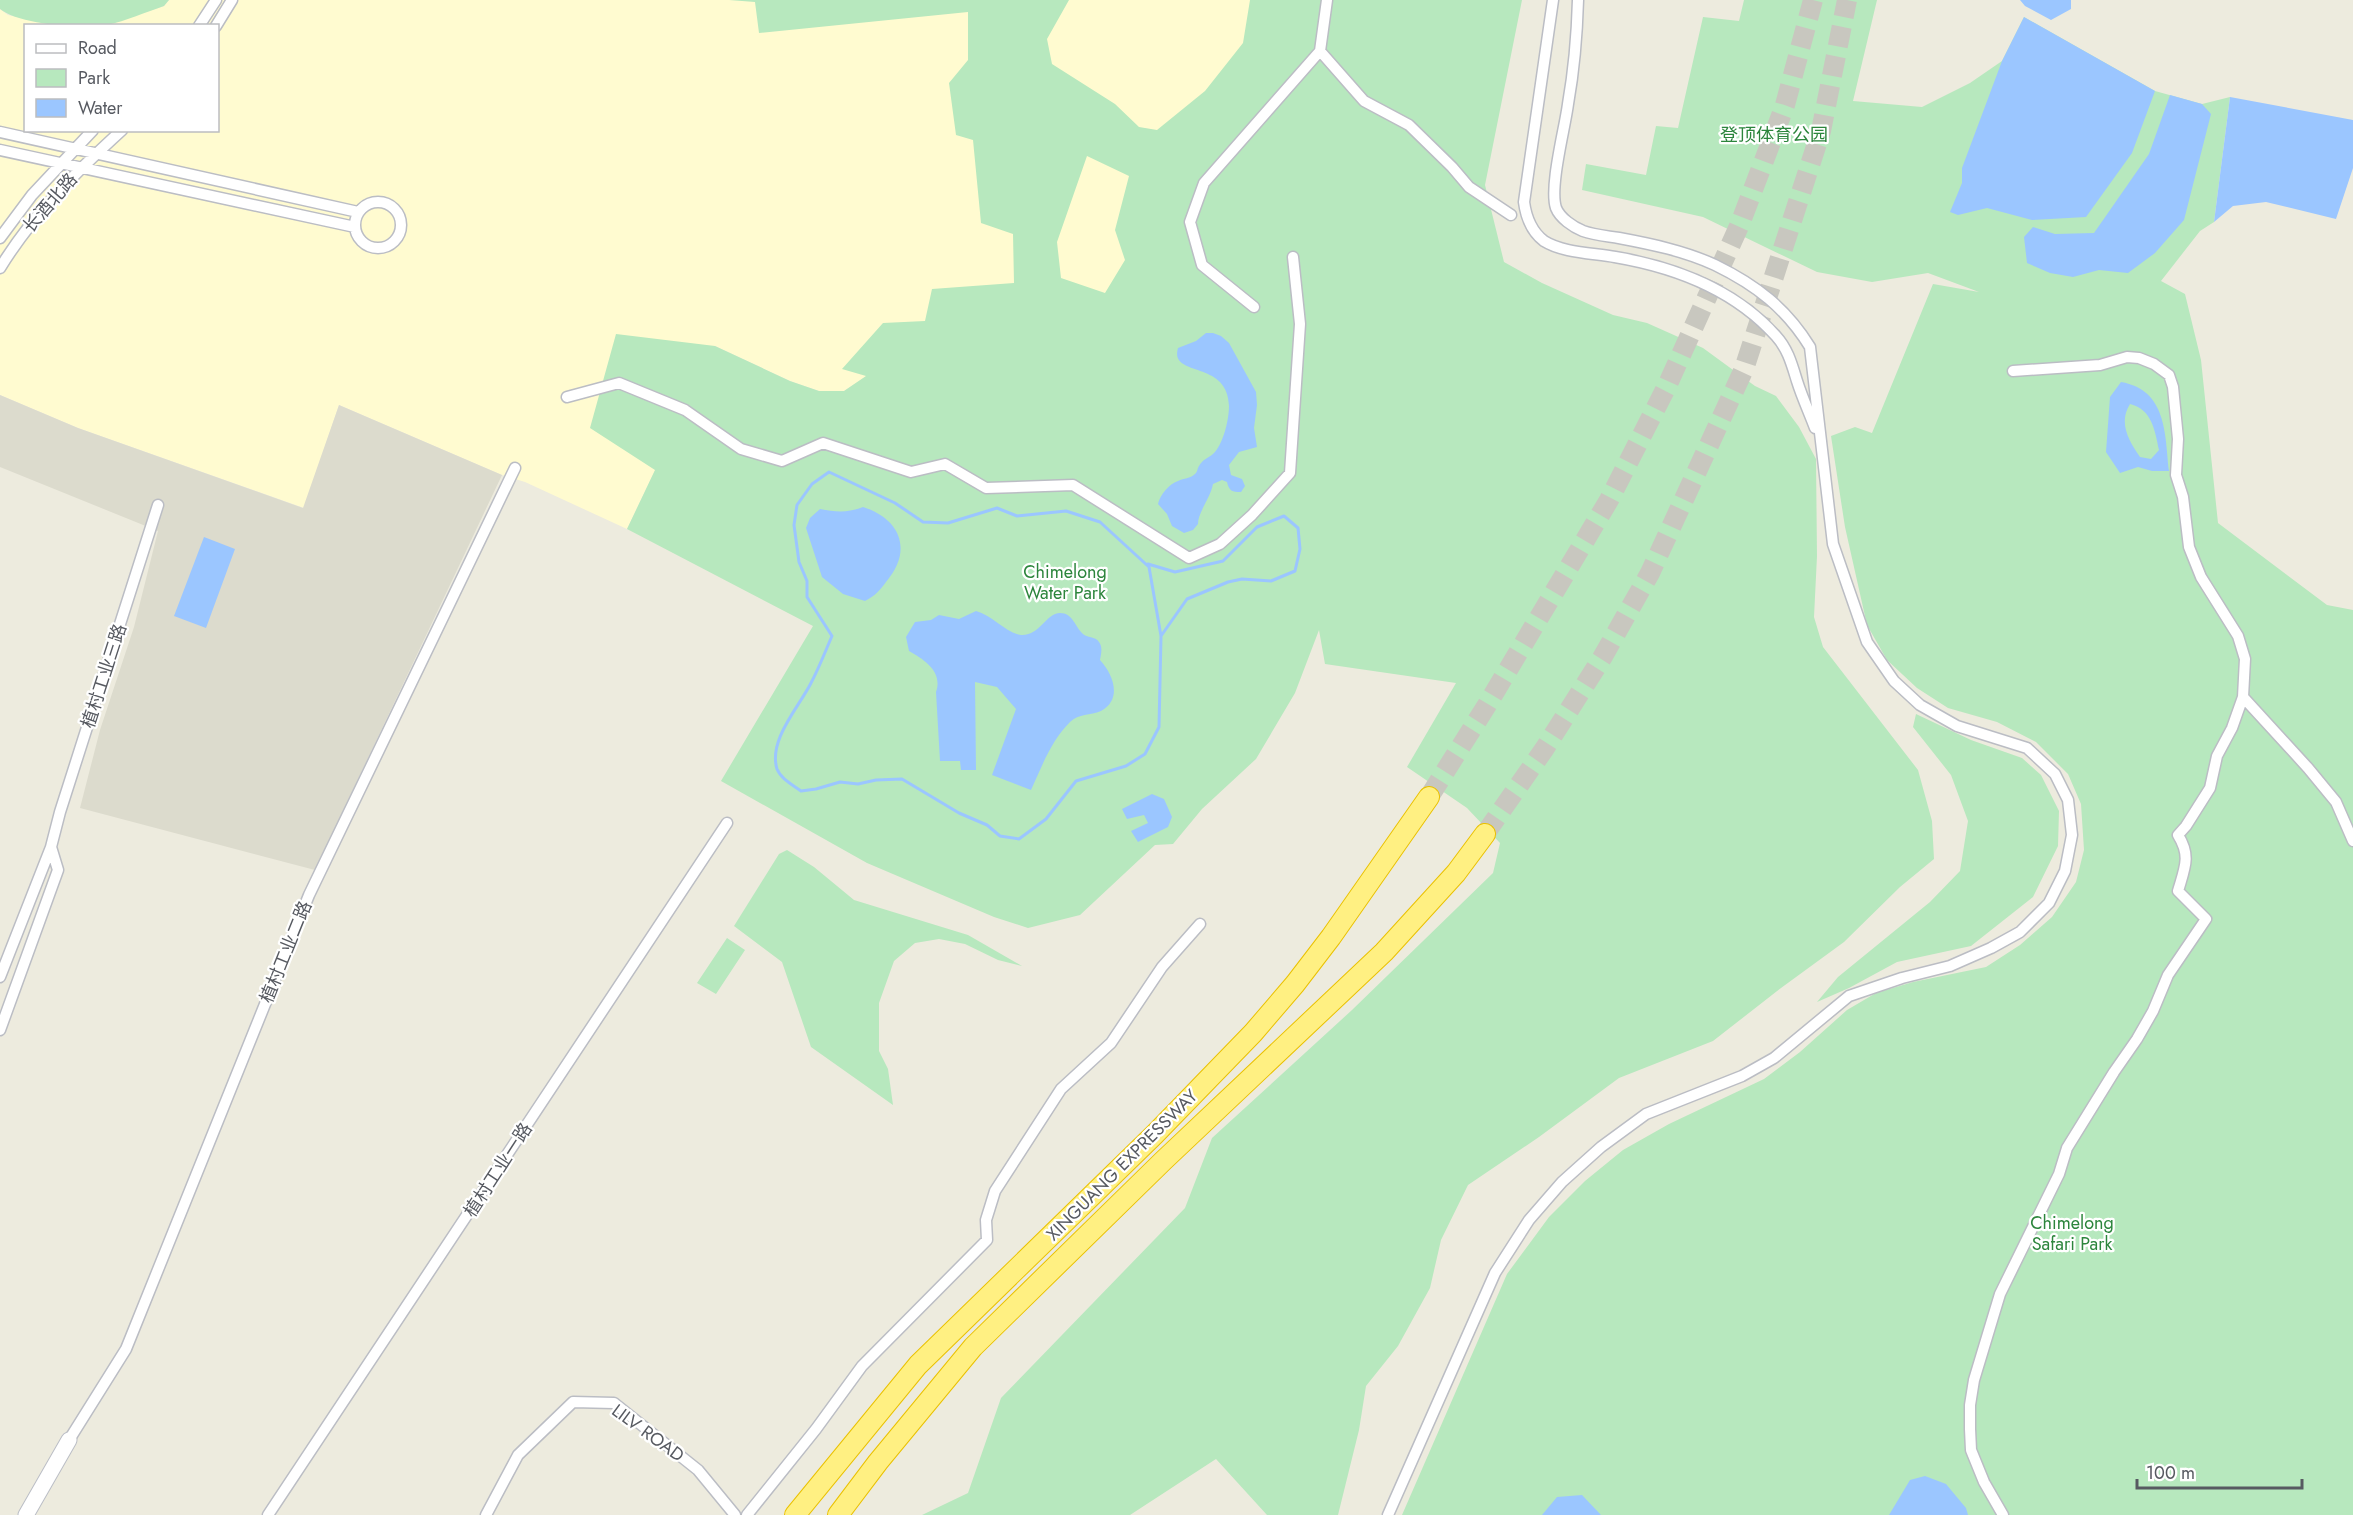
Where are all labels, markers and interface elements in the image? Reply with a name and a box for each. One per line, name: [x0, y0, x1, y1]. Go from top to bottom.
legend: [24, 24, 219, 132]
text: Road: [78, 35, 117, 61]
text: Park: [78, 65, 110, 91]
text: Water: [78, 95, 123, 121]
park label: 登顶体育公园: [1720, 122, 1828, 148]
street label: 长酒北路: [17, 167, 83, 239]
park label: Chimelong Water Park: [1023, 559, 1107, 606]
street label: 植村工业三路: [75, 621, 133, 731]
street label: 植村工业二路: [254, 897, 318, 1007]
street label: XINGUANG EXPRESSWAY: [1040, 1083, 1204, 1247]
street label: 植村工业一路: [458, 1118, 538, 1222]
park label: Chimelong Safari Park: [2030, 1210, 2114, 1257]
street label: LILV ROAD: [606, 1398, 690, 1468]
scale bar: [2137, 1452, 2302, 1490]
text: 100 m: [2146, 1460, 2195, 1486]

